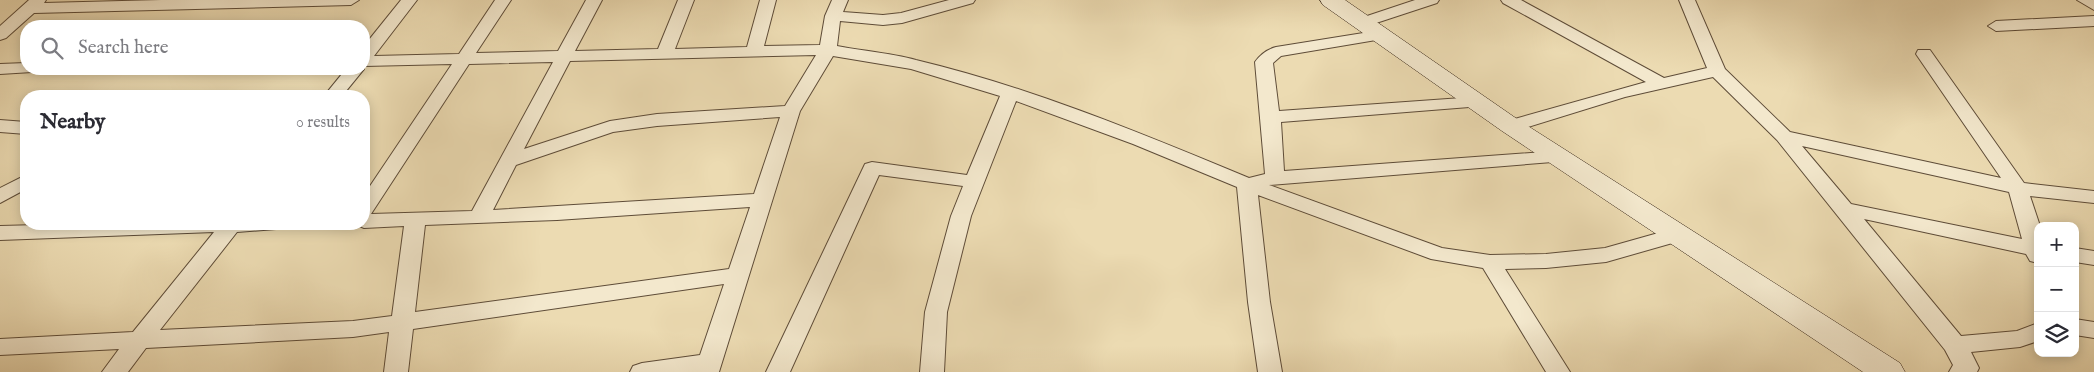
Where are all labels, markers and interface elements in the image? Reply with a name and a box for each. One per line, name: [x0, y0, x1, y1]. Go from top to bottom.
search box: [20, 20, 370, 75]
icon: search: [38, 34, 66, 62]
text: Search here: [78, 36, 169, 60]
text: Nearby: [40, 109, 105, 136]
text: 0 results: [296, 113, 350, 133]
map controls: [2034, 222, 2079, 357]
button: +: [2034, 222, 2079, 267]
button: −: [2034, 267, 2079, 312]
button: layers: [2034, 312, 2079, 357]

